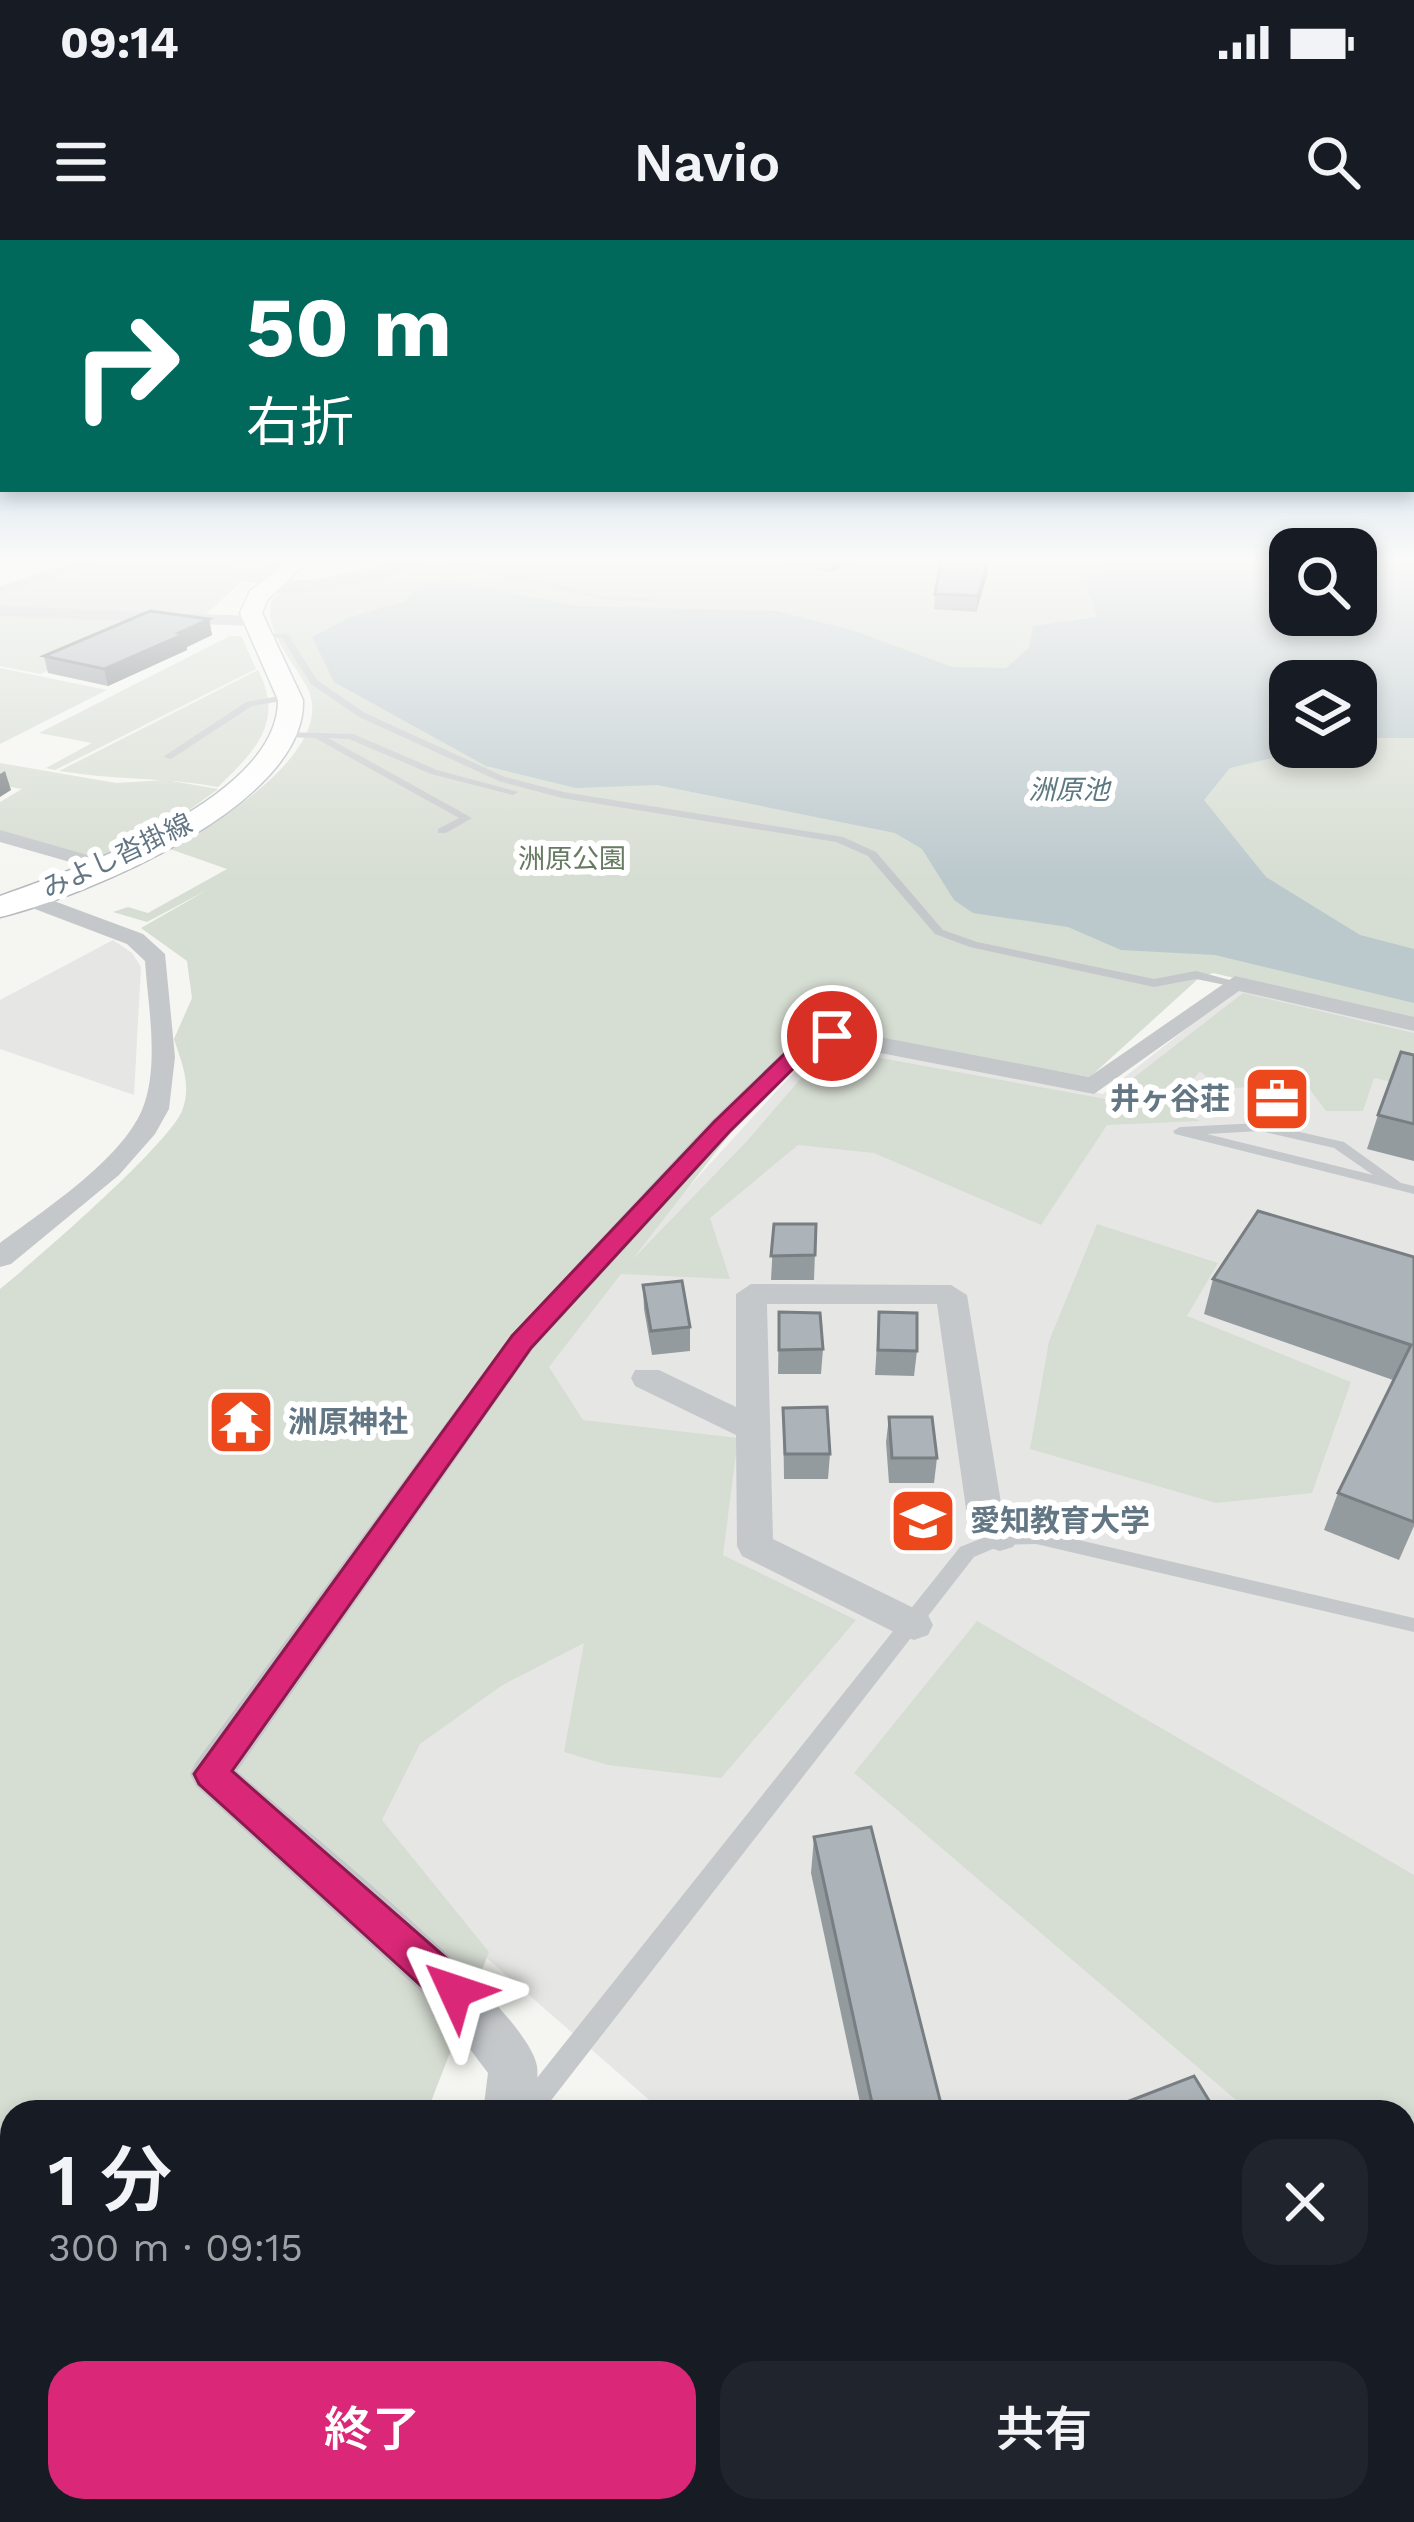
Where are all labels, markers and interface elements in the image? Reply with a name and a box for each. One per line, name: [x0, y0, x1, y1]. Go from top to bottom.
text: 09:14: [60, 16, 179, 69]
icon: menu: [48, 129, 114, 195]
icon: search: [1300, 129, 1366, 195]
text: Navio: [634, 131, 780, 194]
text: 50 m: [246, 278, 452, 376]
icon: right: [48, 288, 204, 444]
text: 右折: [246, 391, 354, 454]
map controls: [1269, 528, 1377, 768]
button: search: [1269, 528, 1377, 636]
button: layers: [1269, 660, 1377, 768]
water label: 洲原池: [1029, 774, 1112, 806]
street label: みよし沓掛線: [37, 807, 197, 905]
park label: 洲原公園: [518, 843, 626, 875]
pin: [781, 985, 883, 1087]
icon: arrive: [799, 1003, 865, 1069]
office icon: 井ヶ谷荘: [1242, 1064, 1312, 1134]
place label: 井ヶ谷荘: [1110, 1081, 1230, 1116]
temple icon: 洲原神社: [206, 1387, 276, 1457]
place label: 洲原神社: [288, 1404, 408, 1439]
school or university icon: 愛知教育大学: [888, 1486, 958, 1556]
place label: 愛知教育大学: [970, 1503, 1150, 1538]
position arrow: [392, 1928, 518, 2054]
text: 1 分: [48, 2138, 172, 2222]
button: close: [1242, 2139, 1368, 2265]
text: 300 m · 09:15: [48, 2225, 303, 2270]
button: 終了: [48, 2361, 696, 2499]
button: 共有: [720, 2361, 1368, 2499]

